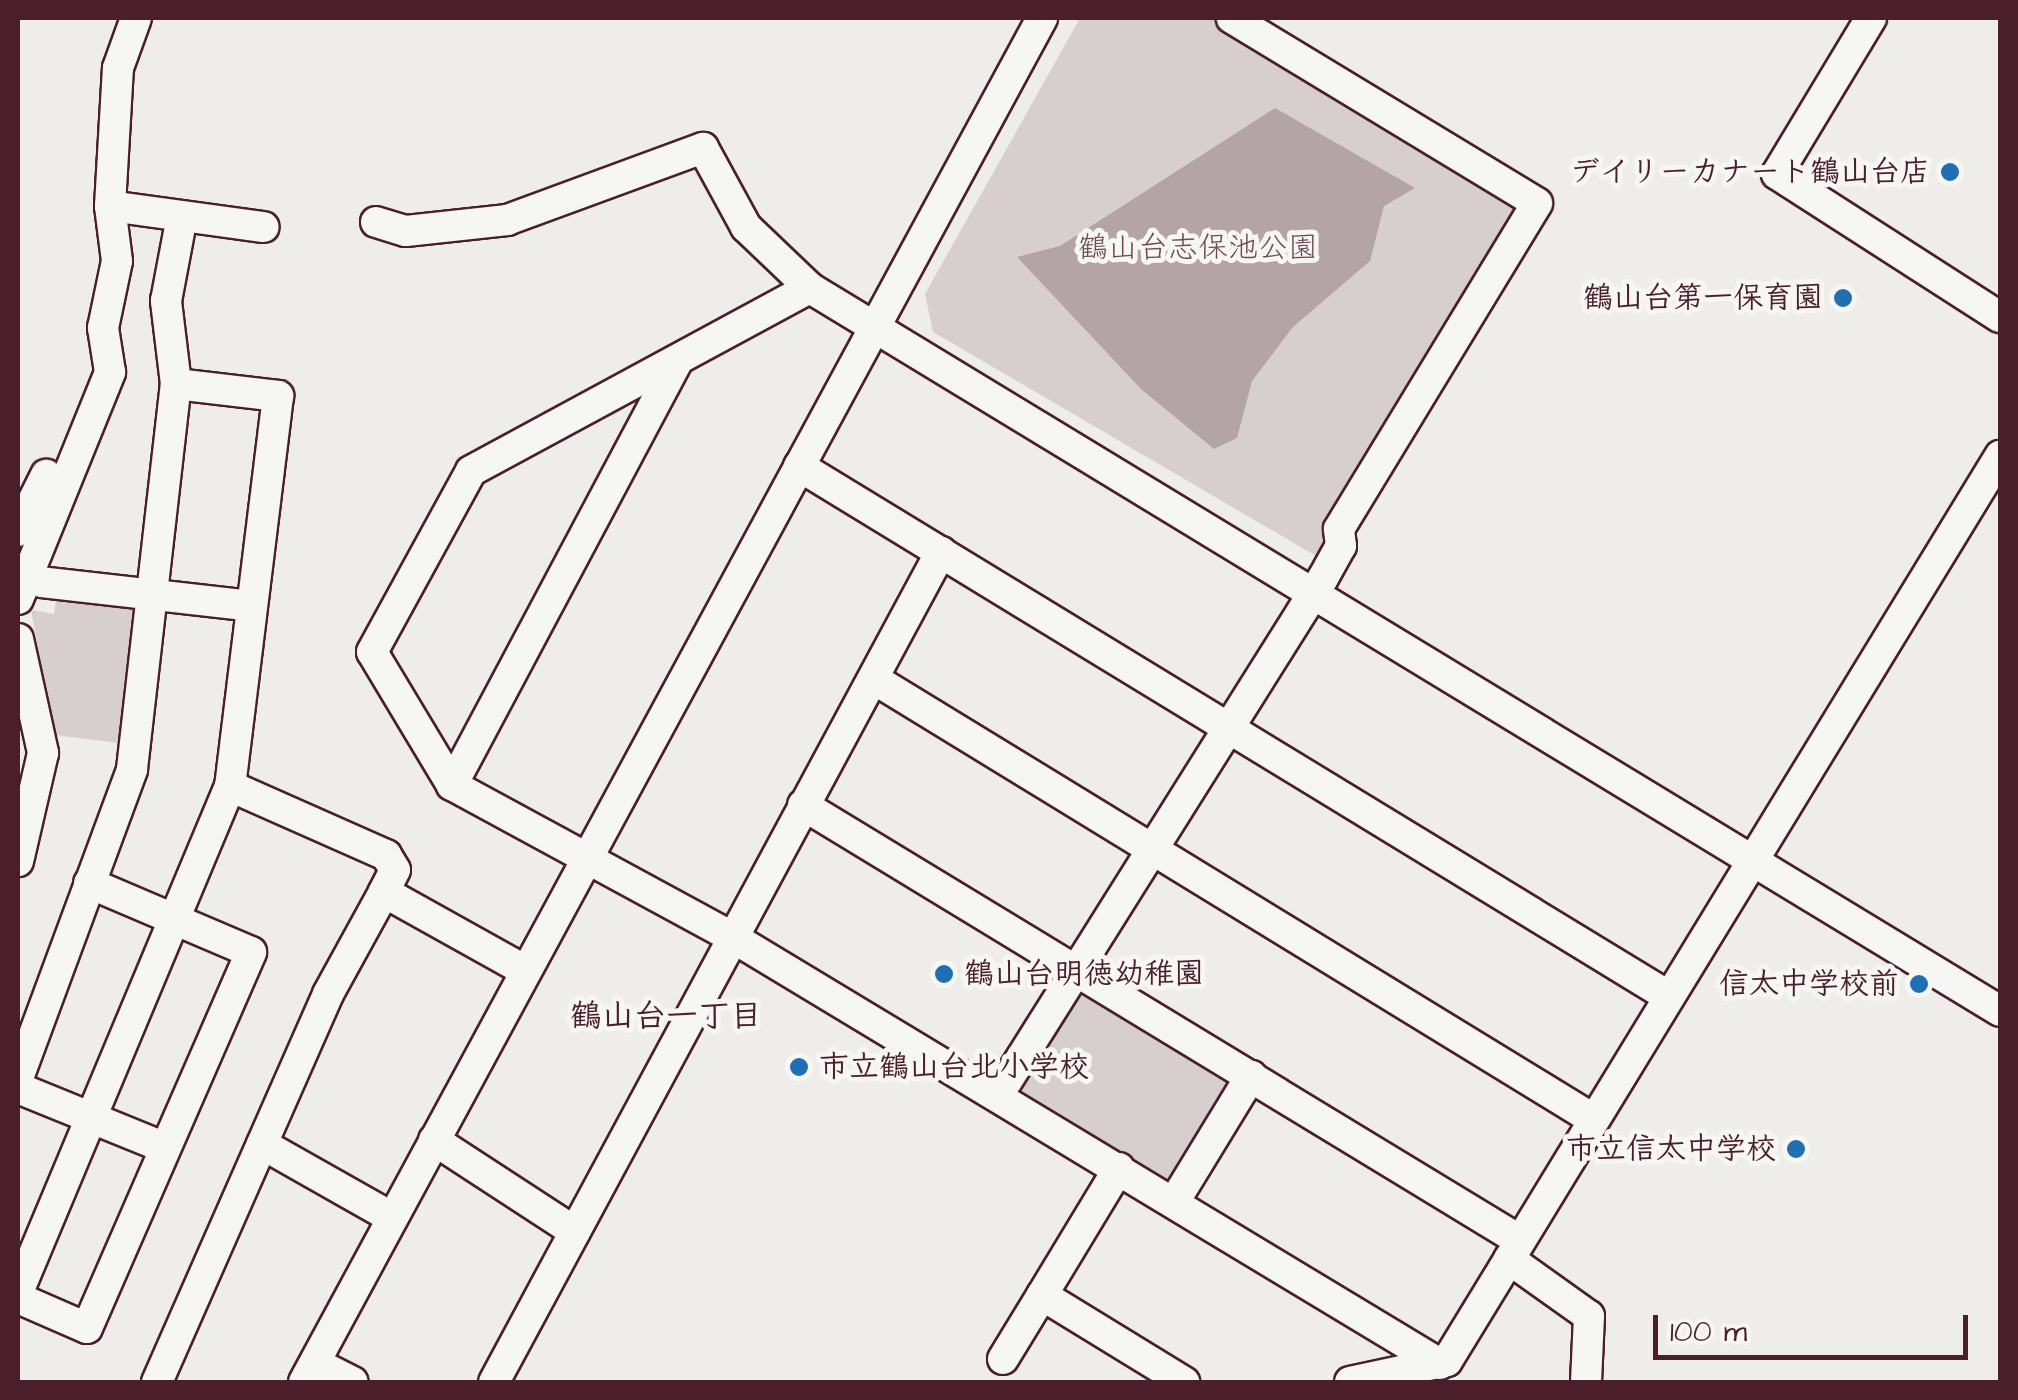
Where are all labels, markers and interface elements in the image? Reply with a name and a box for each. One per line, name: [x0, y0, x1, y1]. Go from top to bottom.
place label: デイリーカナート鶴山台店: [1570, 154, 1930, 190]
marker: デイリーカナート鶴山台店: [1939, 161, 1961, 183]
park label: 鶴山台志保池公園: [1078, 230, 1318, 266]
place label: 鶴山台第一保育園: [1583, 280, 1823, 316]
marker: 鶴山台第一保育園: [1832, 287, 1854, 309]
place label: 鶴山台明徳幼稚園: [964, 956, 1204, 992]
marker: 鶴山台明徳幼稚園: [933, 963, 955, 985]
place label: 信太中学校前: [1719, 966, 1899, 1002]
marker: 信太中学校前: [1908, 973, 1930, 995]
district label: 鶴山台一丁目: [570, 998, 762, 1036]
place label: 市立鶴山台北小学校: [819, 1049, 1089, 1085]
marker: 市立鶴山台北小学校: [788, 1056, 810, 1078]
place label: 市立信太中学校: [1566, 1131, 1776, 1167]
marker: 市立信太中学校: [1785, 1138, 1807, 1160]
scale bar: [1658, 1295, 1973, 1357]
text: 100 m: [1670, 1311, 1747, 1353]

